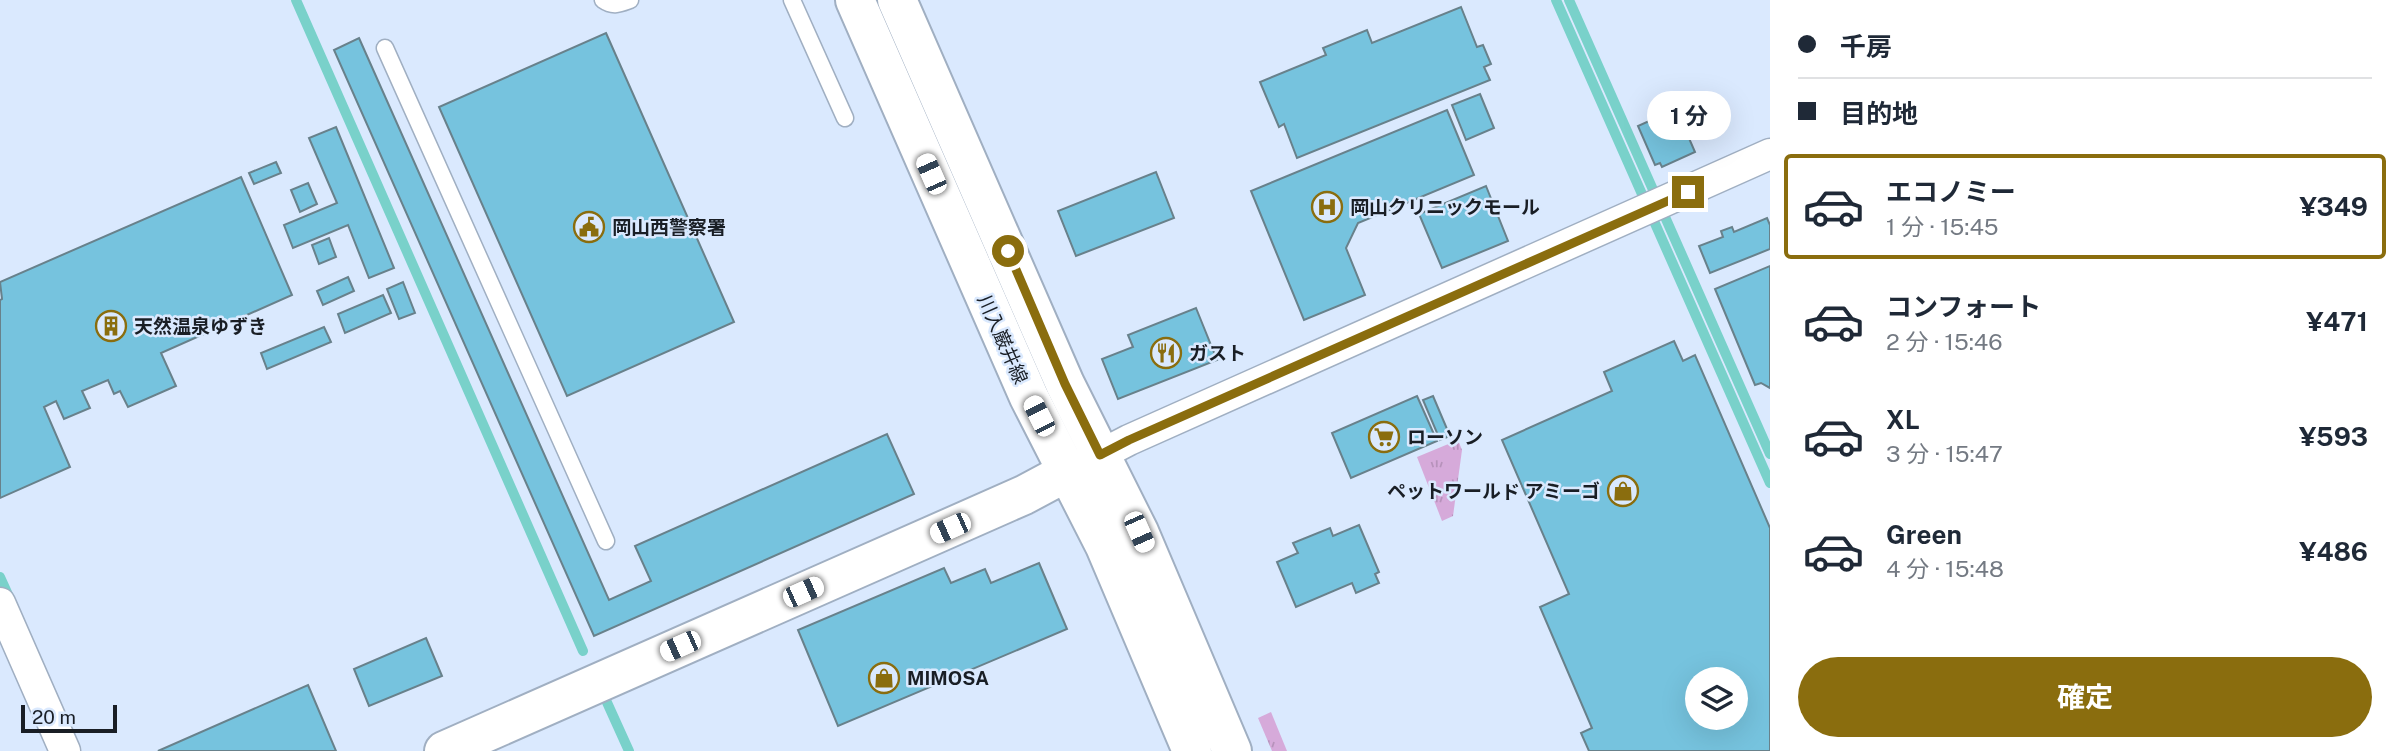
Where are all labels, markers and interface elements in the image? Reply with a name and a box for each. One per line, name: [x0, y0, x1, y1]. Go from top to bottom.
text: 千房: [1840, 31, 1892, 62]
callout: 1 分: [1646, 90, 1730, 140]
text: 目的地: [1840, 98, 1918, 129]
text: 1 分: [1670, 102, 1708, 129]
car: [913, 151, 950, 197]
icon: car: [1802, 175, 1865, 238]
route end: [1672, 176, 1704, 208]
text: エコノミー: [1886, 176, 2016, 207]
hospital icon: 岡山クリニックモール: [1310, 190, 1344, 224]
text: ¥349: [2299, 191, 2368, 222]
place label: 岡山クリニックモール: [1350, 196, 1540, 218]
public building icon: 岡山西警察署: [572, 210, 606, 244]
text: 1 分 · 15:45: [1886, 213, 1998, 240]
place label: 岡山西警察署: [612, 216, 726, 238]
route start: [992, 235, 1024, 267]
icon: car: [1802, 290, 1865, 353]
street label: 川入巌井線: [974, 291, 1032, 387]
text: コンフォート: [1886, 291, 2041, 322]
text: ¥471: [2306, 306, 2368, 337]
building icon: 天然温泉ゆずき: [94, 309, 128, 343]
place label: 天然温泉ゆずき: [134, 315, 267, 337]
text: 2 分 · 15:46: [1886, 328, 2003, 355]
restaurant icon: ガスト: [1149, 336, 1183, 370]
place label: ガスト: [1189, 342, 1246, 364]
car: [1021, 393, 1058, 439]
text: XL: [1886, 404, 1920, 435]
icon: car: [1802, 405, 1865, 468]
supermarket icon: ローソン: [1367, 420, 1401, 454]
text: ¥593: [2299, 421, 2368, 452]
place label: ローソン: [1407, 426, 1483, 448]
text: 3 分 · 15:47: [1886, 440, 2003, 467]
shop icon: ペットワールド アミーゴ: [1606, 474, 1640, 508]
place label: ペットワールド アミーゴ: [1387, 480, 1600, 502]
car: [1121, 509, 1158, 555]
car: [927, 510, 974, 546]
text: Green: [1886, 519, 1962, 550]
icon: car: [1802, 520, 1865, 583]
text: ¥486: [2299, 536, 2368, 567]
text: 4 分 · 15:48: [1886, 555, 2004, 582]
car: [780, 574, 827, 610]
car: [657, 628, 704, 664]
button: 確定: [1798, 657, 2372, 737]
shop icon: MIMOSA: [867, 661, 901, 695]
place label: MIMOSA: [907, 667, 989, 689]
map controls: [1685, 667, 1748, 730]
button: layers: [1685, 667, 1748, 730]
scale bar: [21, 702, 117, 734]
text: 20 m: [32, 706, 76, 728]

